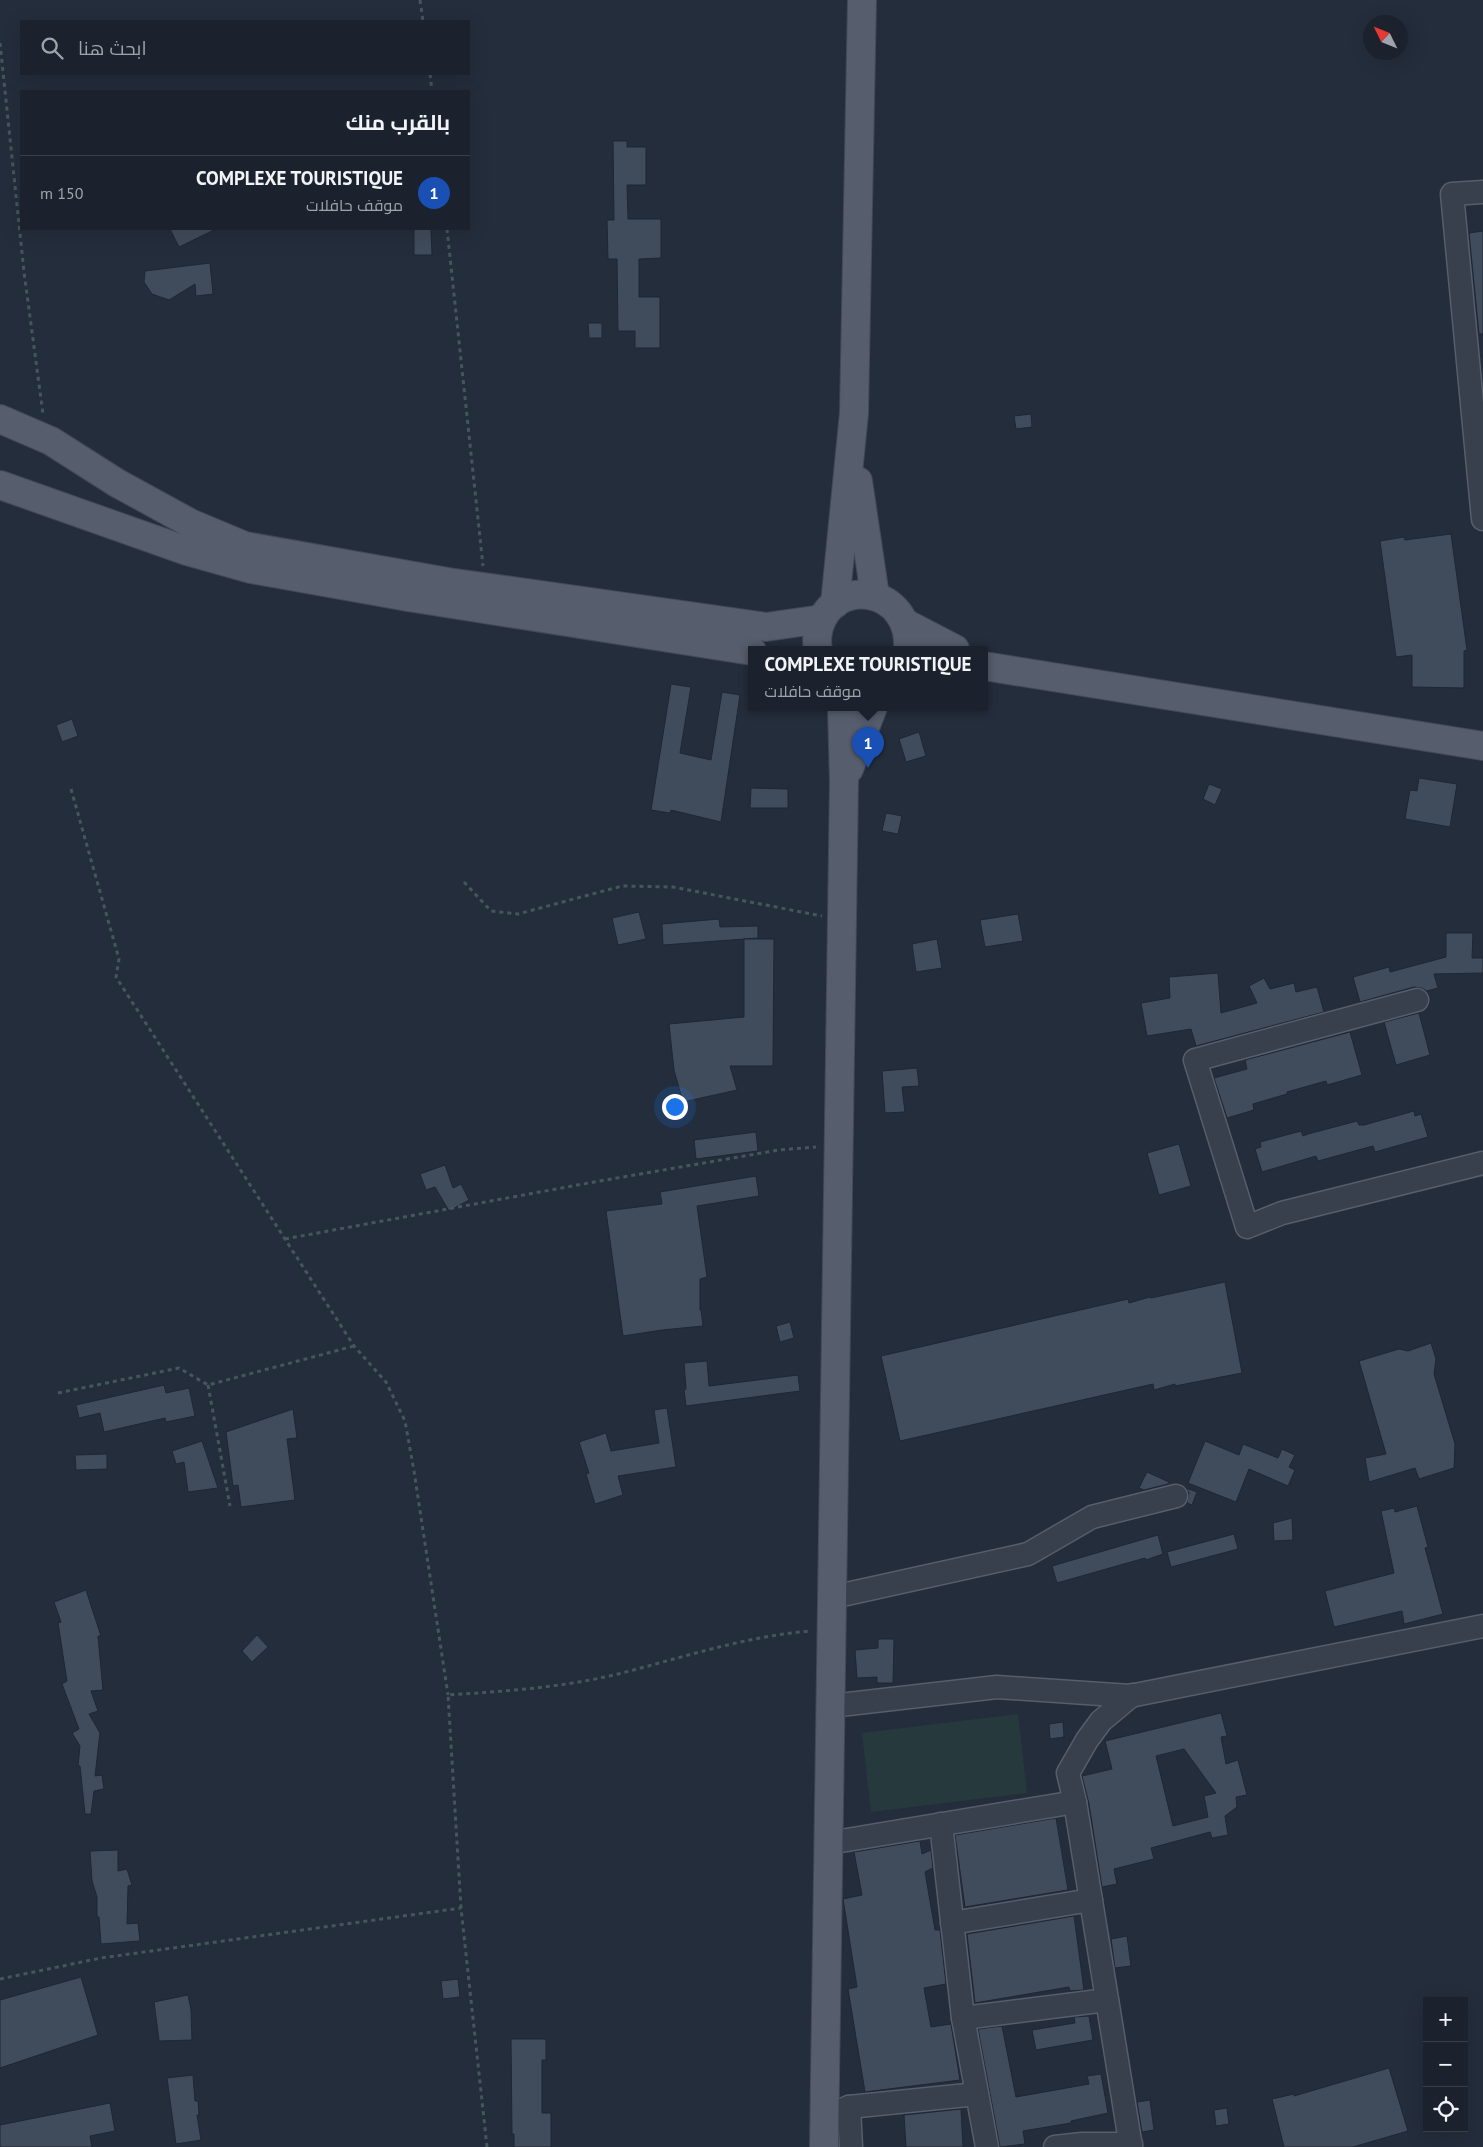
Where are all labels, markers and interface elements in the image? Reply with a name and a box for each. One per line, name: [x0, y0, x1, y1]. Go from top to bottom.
north arrow: [1363, 15, 1408, 60]
search box: [20, 20, 470, 75]
icon: search: [38, 34, 66, 62]
text: ابحث هنا: [78, 36, 147, 60]
text: بالقرب منك: [346, 109, 450, 136]
text: COMPLEXE TOURISTIQUE: [196, 166, 403, 190]
text: 150 m: [40, 183, 83, 203]
text: 1: [429, 183, 439, 203]
text: موقف حافلات: [306, 195, 403, 215]
popup: [748, 646, 988, 711]
text: COMPLEXE TOURISTIQUE: [765, 652, 971, 676]
text: موقف حافلات: [765, 681, 862, 701]
pin: 1: [852, 727, 884, 768]
your location: [662, 1094, 688, 1120]
map controls: [1423, 1997, 1468, 2132]
button: +: [1423, 1997, 1468, 2042]
button: −: [1423, 2042, 1468, 2087]
button: locate: [1423, 2087, 1468, 2132]

